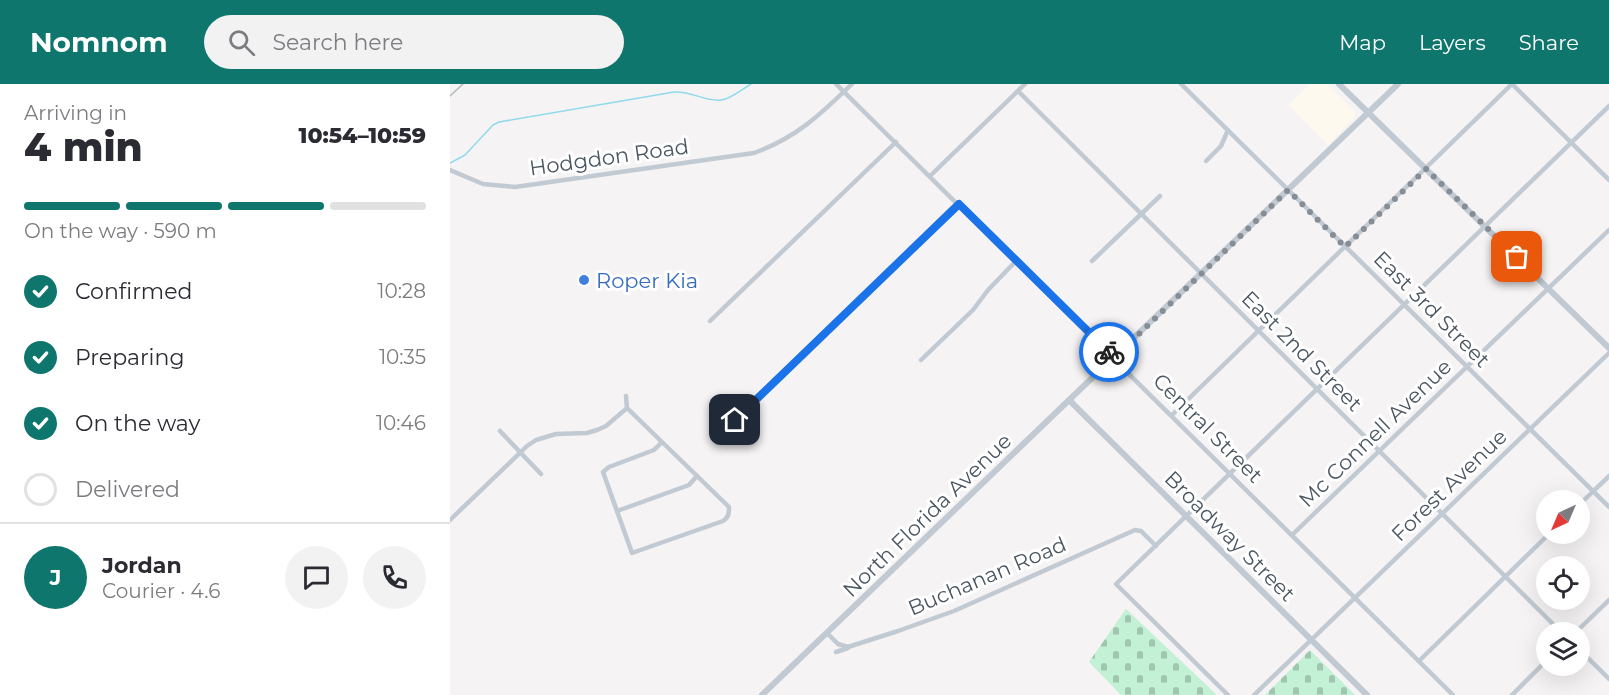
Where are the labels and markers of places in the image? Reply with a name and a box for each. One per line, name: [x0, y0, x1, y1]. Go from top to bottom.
pin: [1491, 231, 1542, 282]
place label: Roper Kia: [596, 268, 698, 293]
marker: Roper Kia: [577, 273, 591, 287]
pin: [709, 394, 760, 445]

